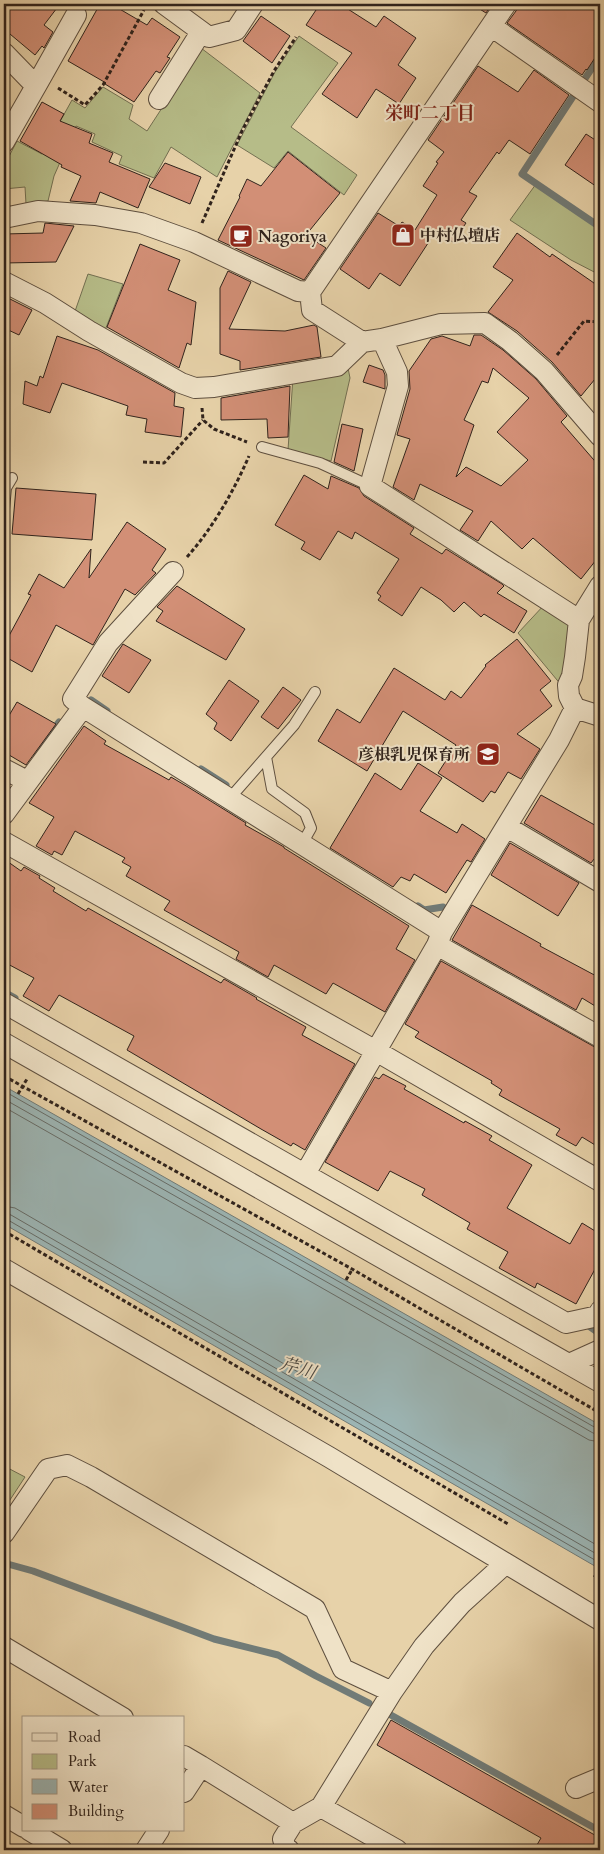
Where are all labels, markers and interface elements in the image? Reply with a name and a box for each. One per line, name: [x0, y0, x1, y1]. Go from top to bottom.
district label: 栄町二丁目: [385, 101, 475, 126]
shop icon: 中村仏壇店: [390, 222, 416, 248]
cafe icon: Nagoriya: [228, 223, 254, 249]
place label: 中村仏壇店: [420, 225, 500, 247]
place label: Nagoriya: [258, 226, 327, 248]
school or university icon: 彦根乳児保育所: [475, 741, 501, 767]
place label: 彦根乳児保育所: [358, 744, 470, 766]
water label: 芹川: [277, 1351, 321, 1386]
legend: [22, 1716, 185, 1832]
text: Road: [68, 1727, 101, 1747]
text: Park: [68, 1751, 97, 1771]
text: Water: [67, 1777, 109, 1797]
text: Building: [68, 1801, 124, 1821]

